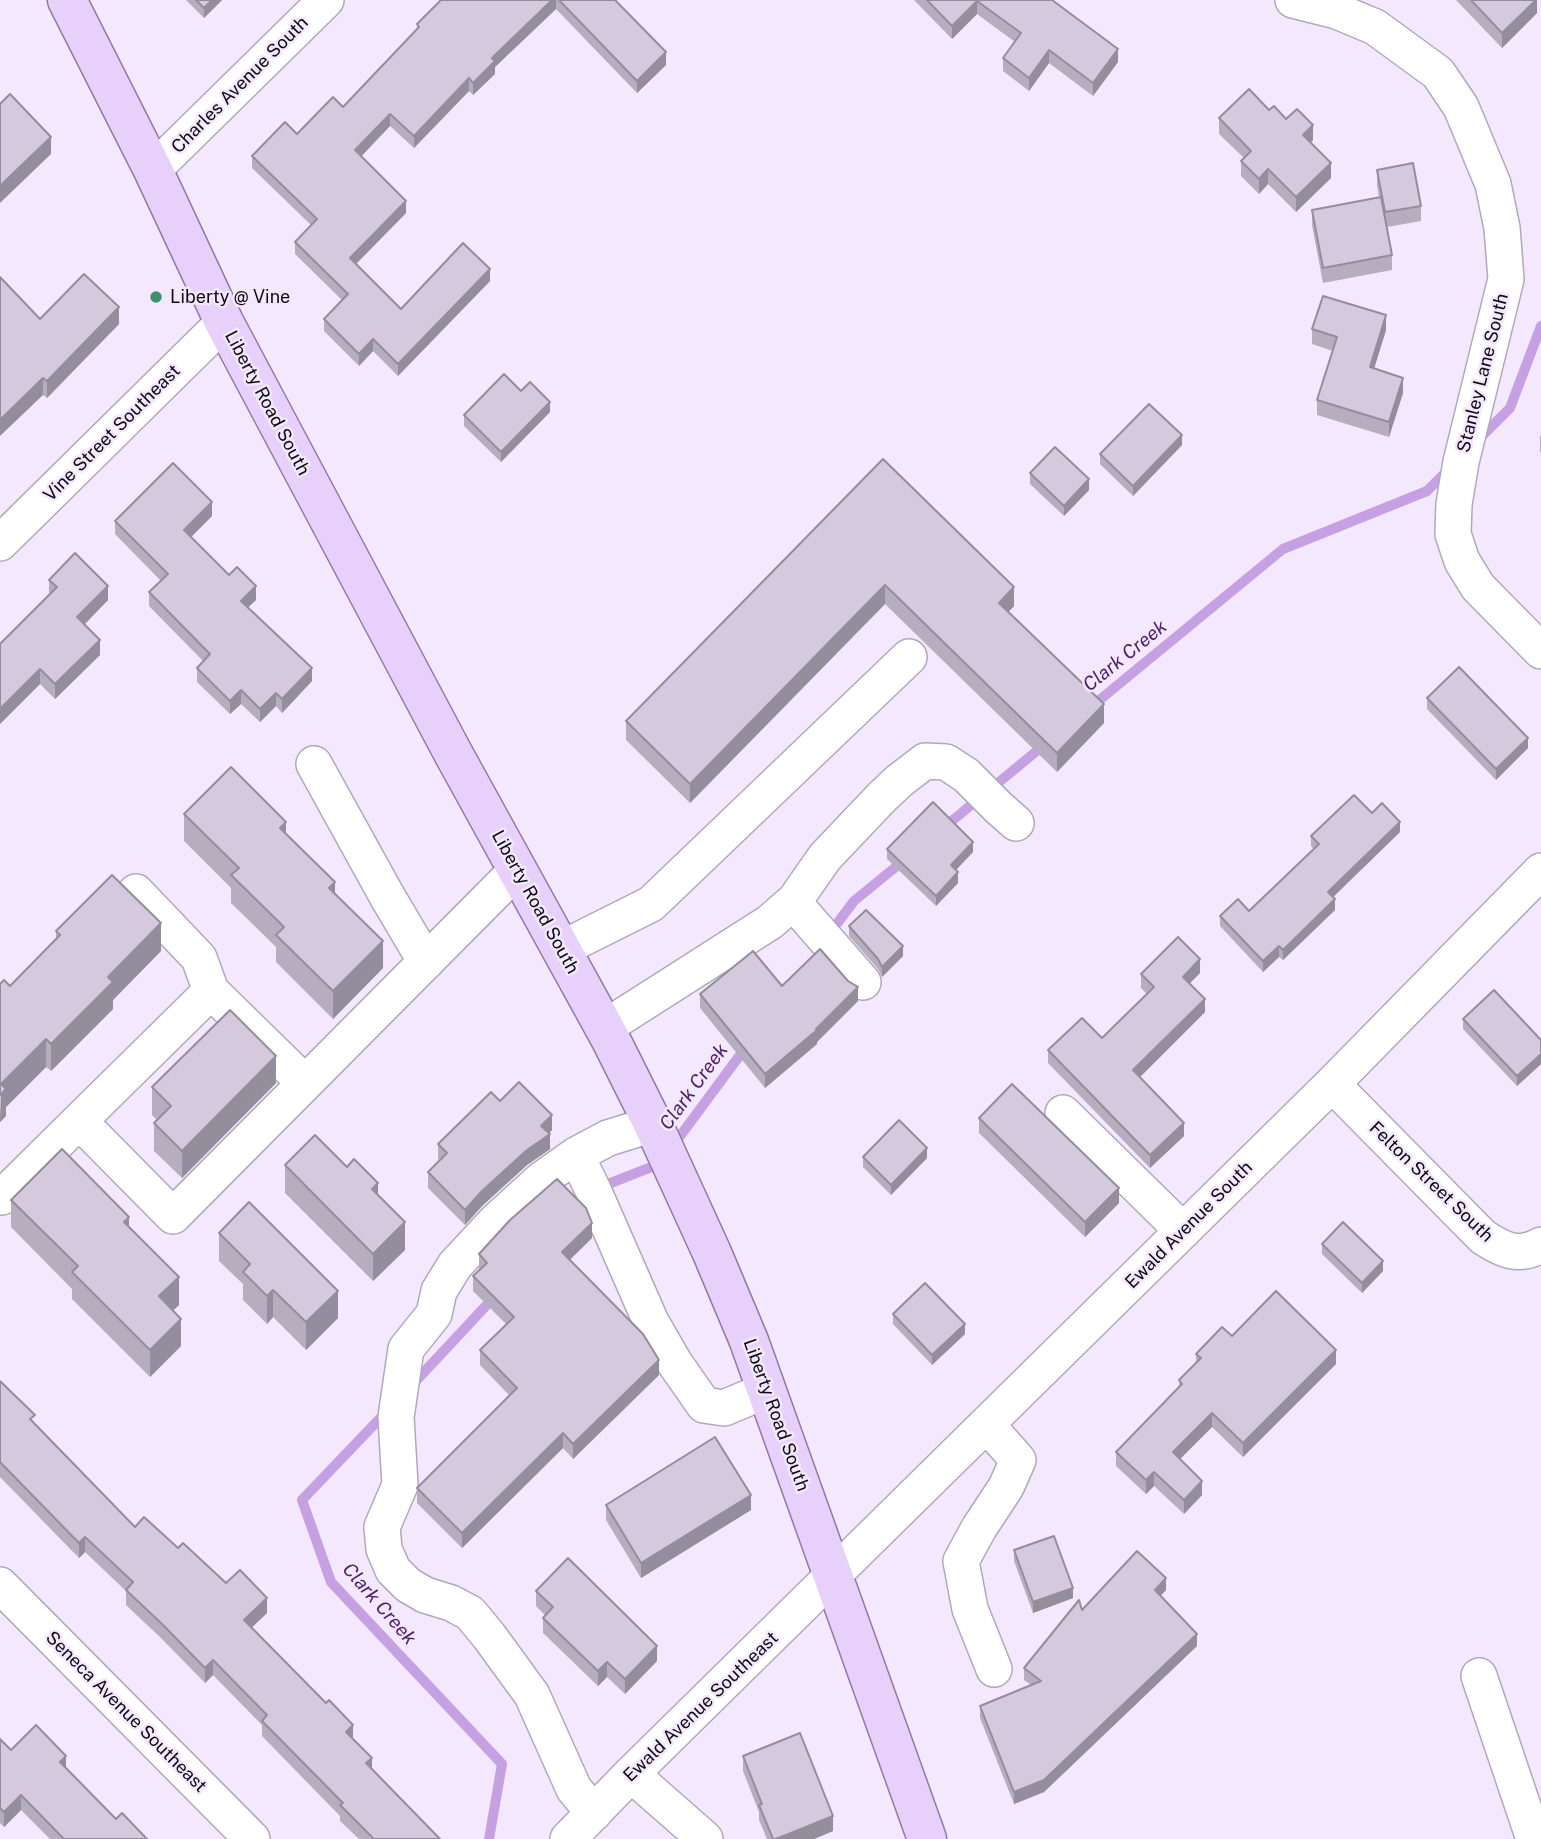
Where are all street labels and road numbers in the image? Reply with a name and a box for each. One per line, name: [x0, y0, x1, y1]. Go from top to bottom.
street label: Charles Avenue South: [167, 12, 313, 158]
street label: Stanley Lane South: [1453, 291, 1513, 455]
street label: Liberty Road South: [220, 327, 314, 479]
street label: Vine Street Southeast: [39, 360, 185, 506]
street label: Liberty Road South: [487, 826, 583, 978]
street label: Felton Street South: [1364, 1117, 1498, 1247]
street label: Ewald Avenue South: [1121, 1157, 1257, 1293]
street label: Liberty Road South: [738, 1336, 814, 1494]
street label: Seneca Avenue Southeast: [41, 1627, 211, 1797]
street label: Ewald Avenue Southeast: [619, 1627, 783, 1787]

